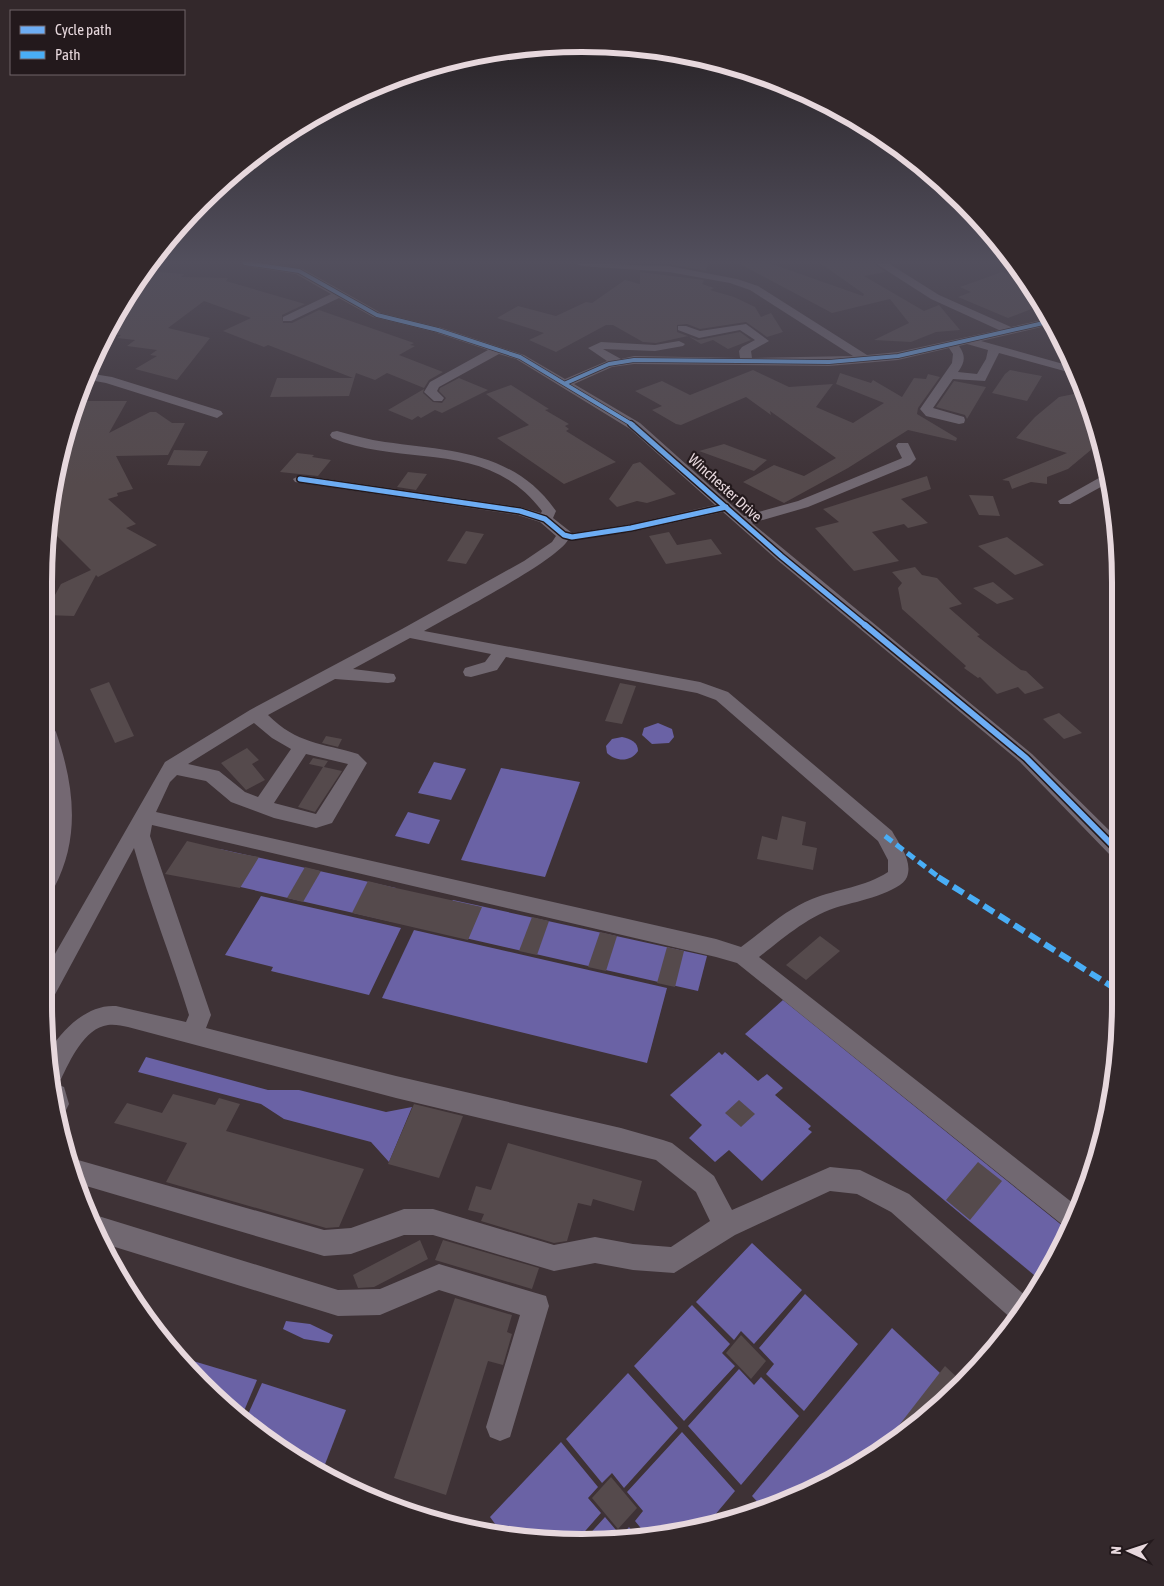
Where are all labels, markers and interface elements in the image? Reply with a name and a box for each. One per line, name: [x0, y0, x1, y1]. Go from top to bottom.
legend: [10, 10, 185, 75]
text: Cycle path: [55, 21, 112, 38]
text: Path: [55, 46, 81, 63]
street label: Winchester Drive: [685, 450, 766, 525]
north arrow: [1104, 1526, 1154, 1576]
text: N: [1108, 1546, 1124, 1555]

